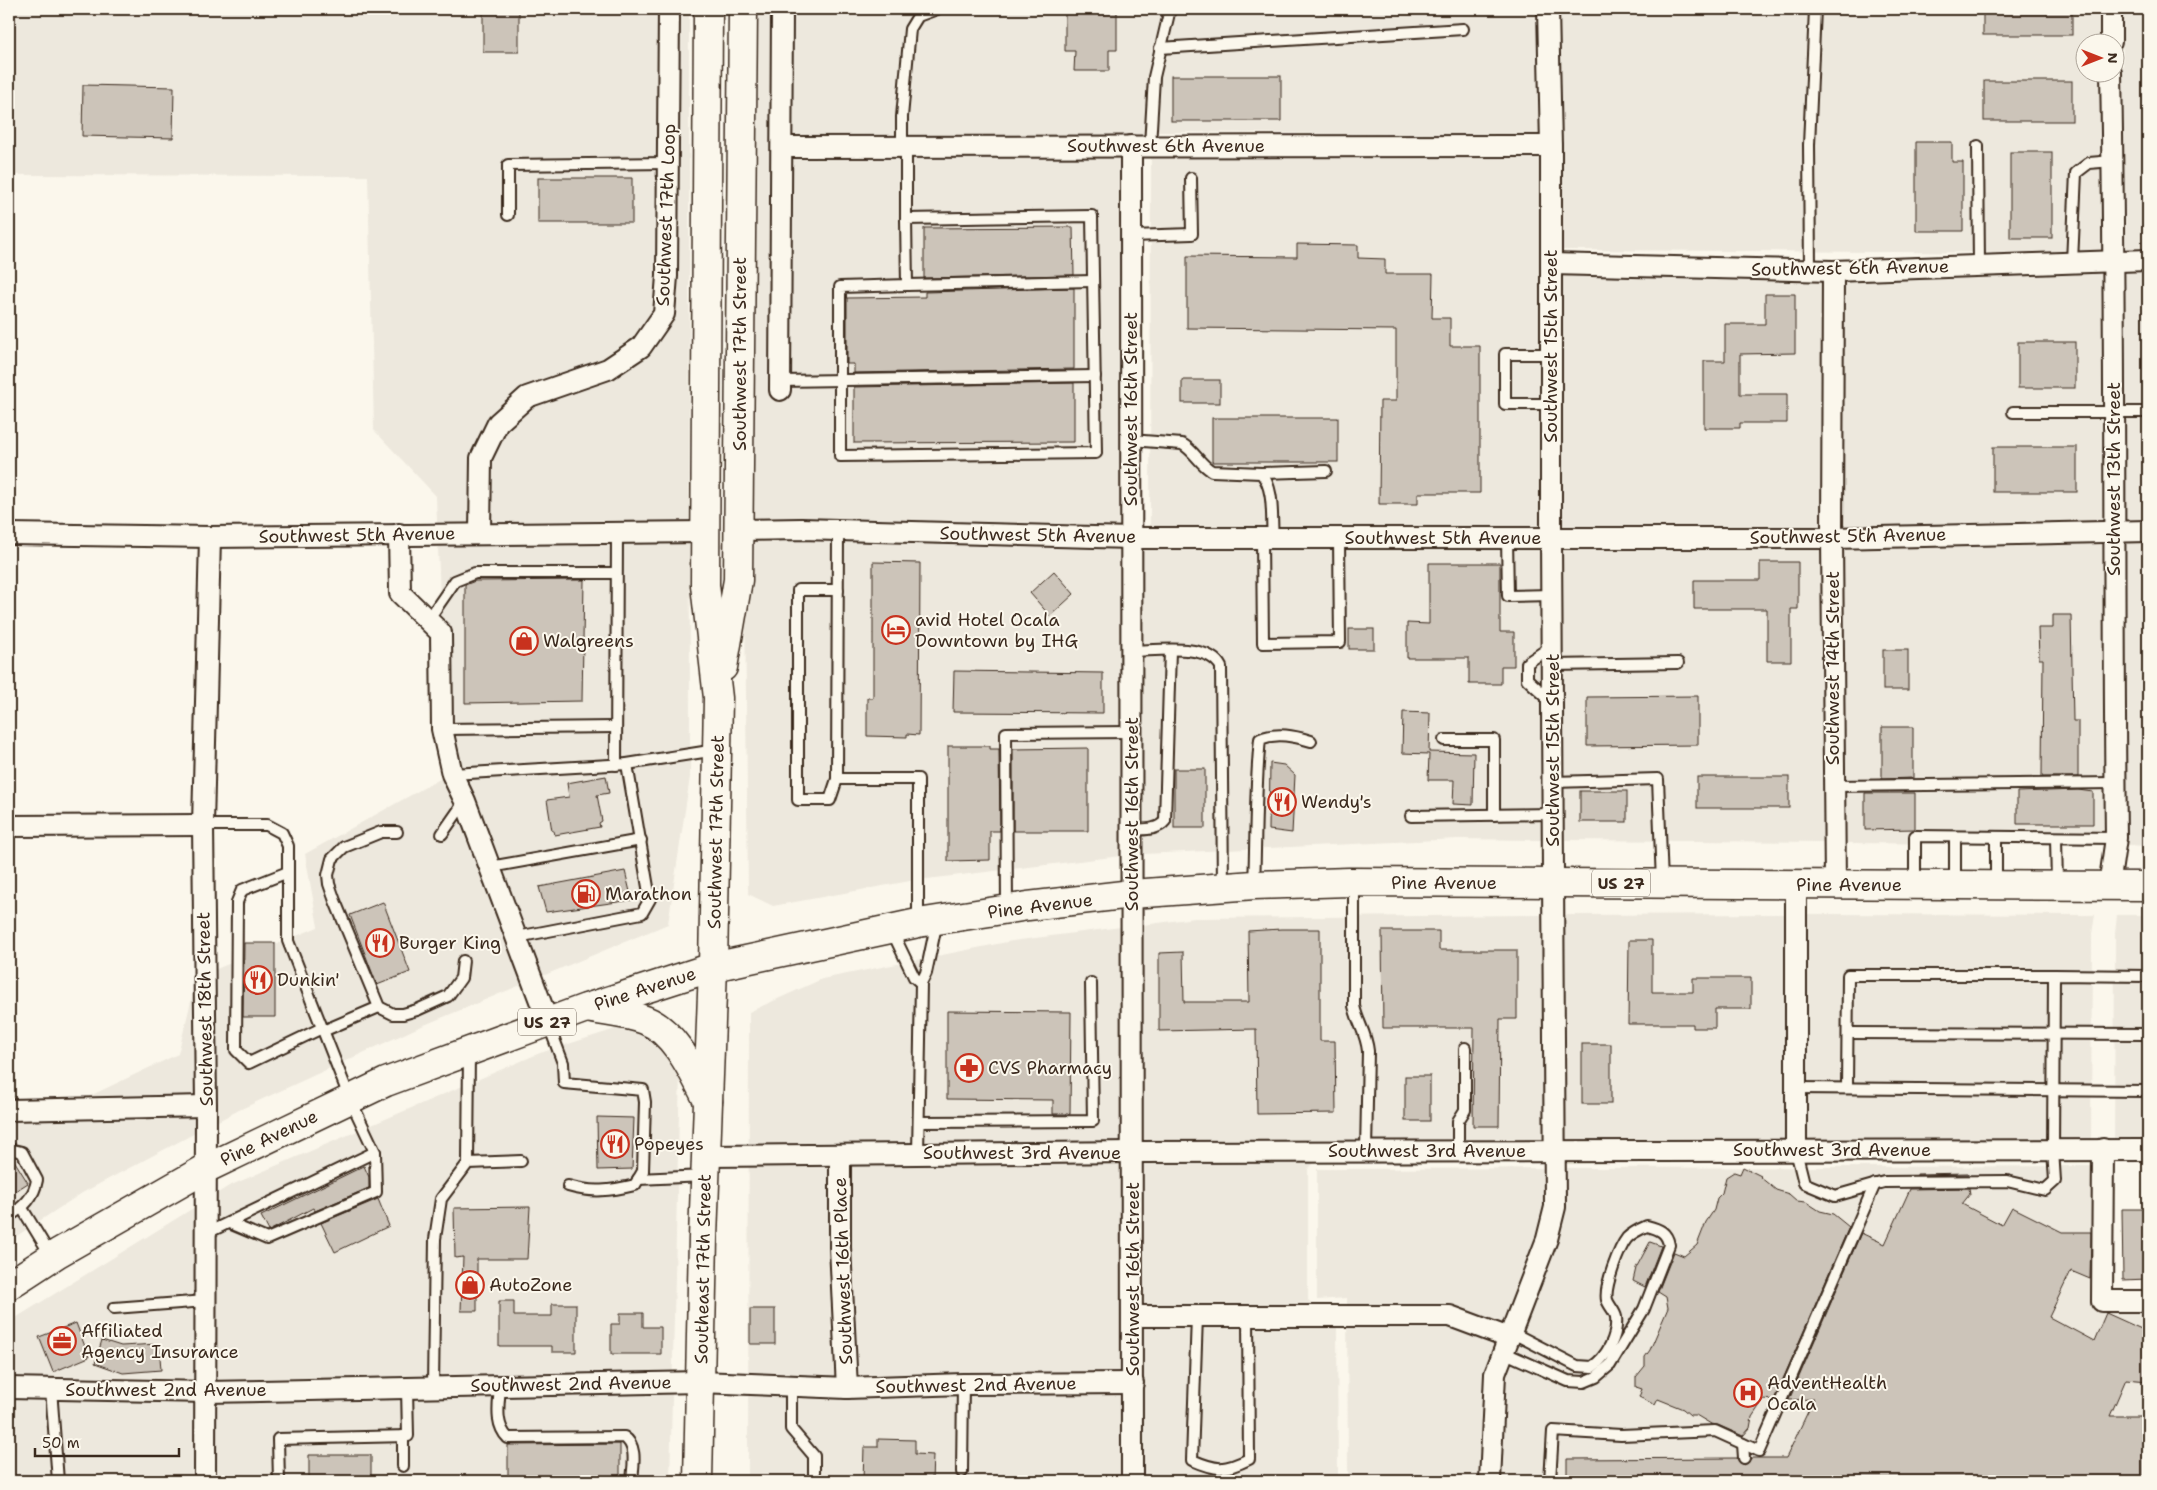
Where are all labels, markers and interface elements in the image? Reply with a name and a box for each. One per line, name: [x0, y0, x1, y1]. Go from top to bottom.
north arrow: [2074, 32, 2124, 82]
text: N: [2104, 52, 2122, 64]
street label: Southwest 17th Loop: [651, 123, 681, 307]
street label: Southwest 6th Avenue: [1067, 134, 1265, 158]
street label: Southwest 15th Street: [1539, 249, 1563, 443]
street label: Southwest 6th Avenue: [1751, 254, 1949, 282]
street label: Southwest 17th Street: [728, 257, 752, 451]
street label: Southwest 16th Street: [1119, 312, 1143, 506]
street label: Southwest 13th Street: [2102, 382, 2126, 576]
street label: Southwest 5th Avenue: [258, 521, 456, 549]
street label: Southwest 5th Avenue: [939, 521, 1137, 549]
street label: Southwest 5th Avenue: [1749, 522, 1947, 550]
street label: Southwest 5th Avenue: [1345, 526, 1541, 550]
street label: Southwest 14th Street: [1821, 571, 1845, 765]
place label: avid Hotel Ocala Downtown by IHG: [915, 608, 1078, 653]
hotel icon: avid Hotel Ocala Downtown by IHG: [881, 615, 911, 645]
shop icon: Walgreens: [509, 626, 539, 656]
place label: Walgreens: [543, 629, 634, 653]
street label: Southwest 15th Street: [1541, 653, 1565, 847]
street label: Southwest 16th Street: [1120, 717, 1144, 911]
street label: Southwest 17th Street: [702, 735, 730, 929]
restaurant icon: Wendy's: [1267, 787, 1297, 817]
place label: Wendy's: [1301, 790, 1372, 814]
road number: US 27: [1592, 870, 1650, 896]
street label: Pine Avenue: [1391, 871, 1497, 895]
street label: Pine Avenue: [1796, 873, 1902, 897]
fuel station icon: Marathon: [571, 879, 601, 909]
place label: Marathon: [605, 882, 692, 906]
street label: Pine Avenue: [986, 888, 1094, 924]
street label: Southwest 18th Street: [191, 911, 219, 1107]
restaurant icon: Burger King: [365, 928, 395, 958]
place label: Burger King: [399, 931, 501, 955]
street label: Pine Avenue: [591, 961, 699, 1017]
restaurant icon: Dunkin': [243, 965, 273, 995]
place label: Dunkin': [277, 968, 340, 992]
road number: US 27: [518, 1009, 576, 1036]
pharmacy icon: CVS Pharmacy: [954, 1053, 984, 1083]
place label: CVS Pharmacy: [988, 1056, 1112, 1080]
street label: Pine Avenue: [216, 1104, 322, 1172]
restaurant icon: Popeyes: [600, 1129, 630, 1159]
place label: Popeyes: [634, 1132, 704, 1156]
street label: Southwest 3rd Avenue: [1733, 1138, 1931, 1162]
street label: Southwest 3rd Avenue: [1328, 1139, 1526, 1163]
street label: Southwest 3rd Avenue: [923, 1141, 1121, 1165]
street label: Southeast 17th Street: [689, 1174, 717, 1364]
street label: Southwest 16th Place: [828, 1177, 858, 1365]
street label: Southwest 16th Street: [1121, 1182, 1145, 1376]
shop icon: AutoZone: [455, 1270, 485, 1300]
place label: AutoZone: [489, 1273, 572, 1297]
place label: Affiliated Agency Insurance: [81, 1319, 239, 1364]
office icon: Affiliated Agency Insurance: [47, 1326, 77, 1356]
street label: Southwest 2nd Avenue: [470, 1370, 672, 1398]
street label: Southwest 2nd Avenue: [875, 1371, 1077, 1399]
place label: AdventHealth Ocala: [1767, 1371, 1887, 1416]
street label: Southwest 2nd Avenue: [65, 1378, 267, 1402]
hospital icon: AdventHealth Ocala: [1733, 1378, 1763, 1408]
scale bar: [35, 1425, 179, 1457]
text: 50 m: [42, 1433, 80, 1453]

